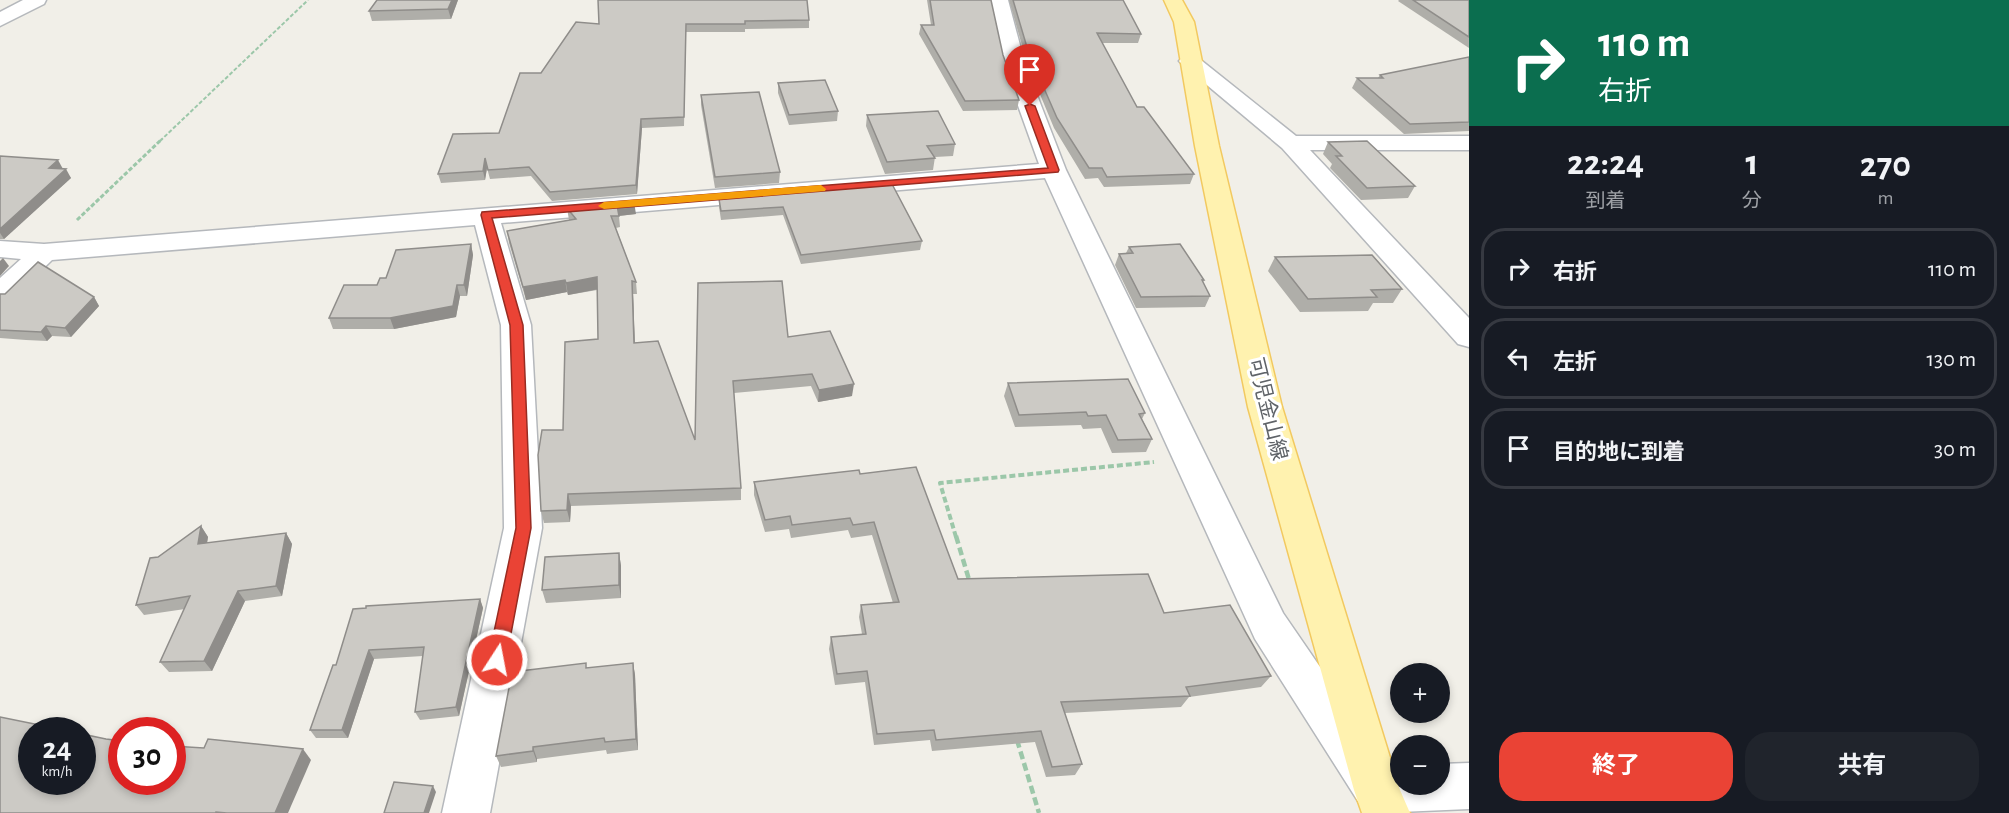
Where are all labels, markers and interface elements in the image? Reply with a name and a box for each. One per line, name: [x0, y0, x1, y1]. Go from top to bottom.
text: 110 m: [1598, 22, 1690, 64]
icon: right: [1499, 24, 1577, 102]
pin: [1004, 44, 1055, 106]
icon: arrive: [1013, 53, 1046, 86]
text: 右折: [1598, 78, 1652, 105]
text: 22:24: [1567, 145, 1644, 181]
text: 1: [1746, 145, 1758, 181]
text: 270: [1860, 147, 1911, 183]
text: m: [1877, 188, 1893, 208]
text: 到着: [1585, 191, 1625, 211]
text: 分: [1742, 191, 1762, 211]
icon: right: [1502, 252, 1535, 285]
text: 110 m: [1928, 258, 1976, 280]
text: 右折: [1553, 261, 1597, 283]
icon: left: [1502, 342, 1535, 375]
text: 130 m: [1927, 348, 1976, 370]
text: 左折: [1553, 351, 1597, 373]
street label: 可児金山線: [1245, 355, 1291, 463]
icon: arrive: [1502, 432, 1535, 465]
text: 30 m: [1934, 438, 1976, 460]
text: 目的地に到着: [1553, 441, 1685, 463]
position arrow: [465, 628, 529, 692]
map controls: [1390, 663, 1450, 795]
button: +: [1390, 663, 1450, 723]
speed limit sign: 30: [108, 717, 186, 795]
button: 終了: [1499, 732, 1733, 801]
button: 共有: [1745, 732, 1979, 801]
text: 24: [42, 734, 72, 764]
button: −: [1390, 735, 1450, 795]
text: km/h: [42, 764, 72, 779]

